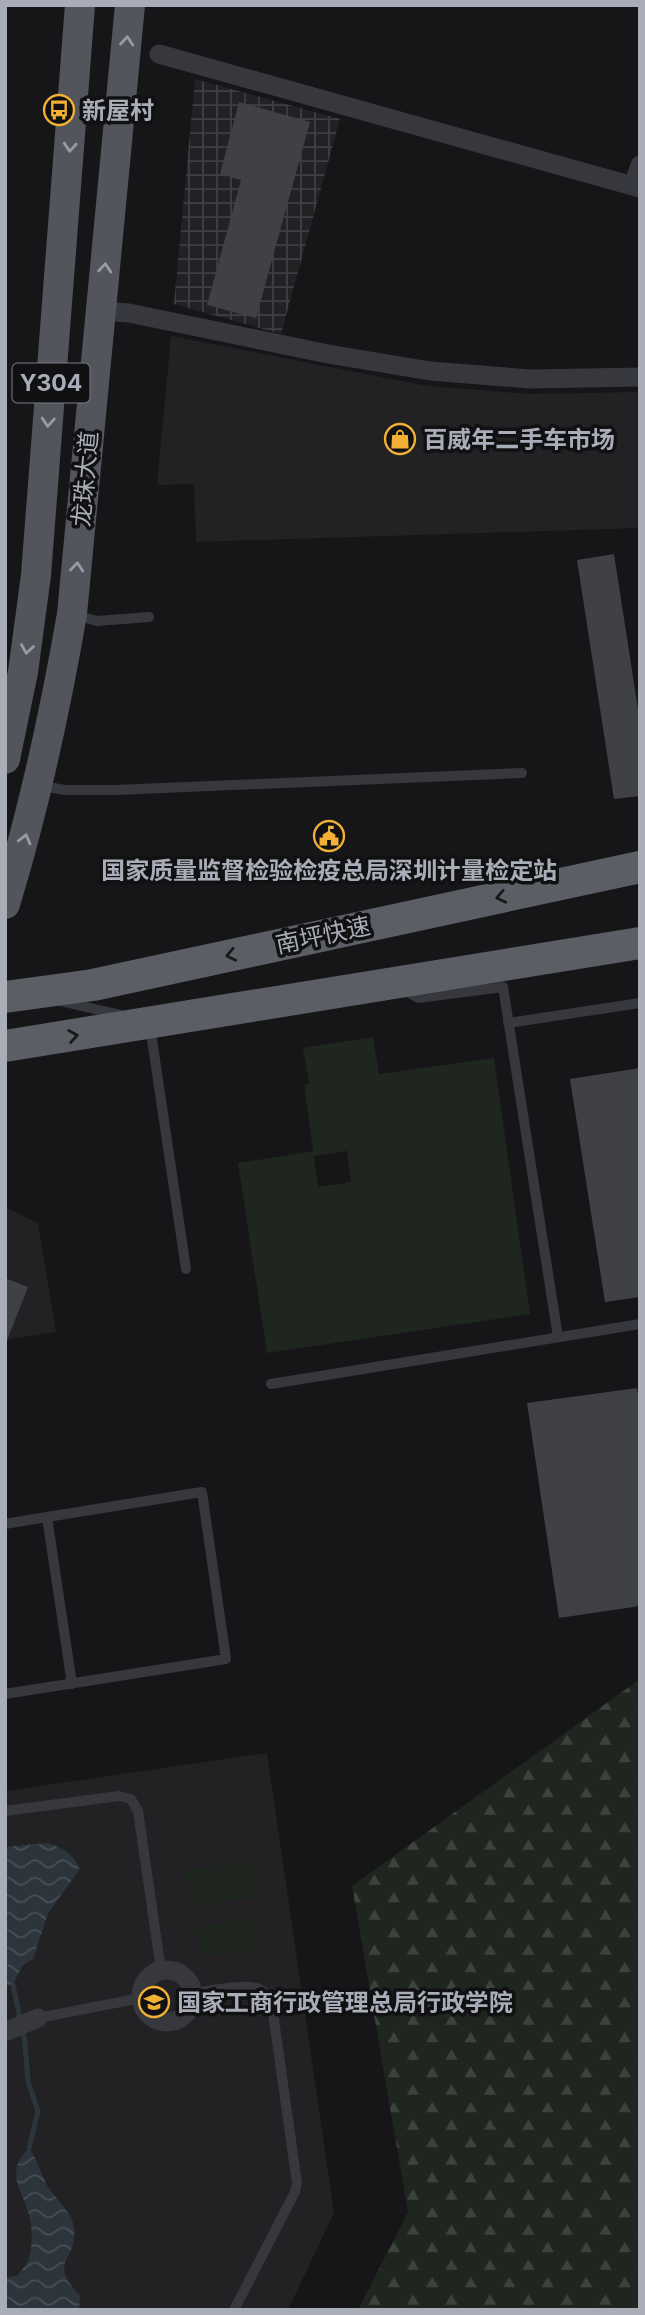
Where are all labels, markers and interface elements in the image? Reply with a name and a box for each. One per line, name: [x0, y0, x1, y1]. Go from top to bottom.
one-way arrow: [119, 35, 134, 46]
bus stop icon: 新屋村: [42, 93, 76, 127]
place label: 新屋村: [82, 96, 154, 125]
one-way arrow: [62, 141, 77, 152]
one-way arrow: [97, 262, 112, 273]
road number: Y304: [12, 364, 90, 402]
one-way arrow: [41, 417, 56, 428]
shop icon: 百威年二手车市场: [383, 422, 417, 456]
place label: 百威年二手车市场: [423, 425, 615, 454]
street label: 龙珠大道: [66, 430, 104, 528]
one-way arrow: [69, 562, 84, 573]
one-way arrow: [19, 643, 34, 655]
public building icon: 国家质量监督检验检疫总局深圳计量检定站: [312, 819, 346, 853]
one-way arrow: [17, 833, 31, 845]
place label: 国家质量监督检验检疫总局深圳计量检定站: [101, 856, 557, 885]
one-way arrow: [495, 889, 507, 903]
street label: 南坪快速: [273, 911, 373, 959]
one-way arrow: [225, 947, 237, 962]
one-way arrow: [67, 1029, 79, 1044]
school or university icon: 国家工商行政管理总局行政学院: [137, 1985, 171, 2019]
place label: 国家工商行政管理总局行政学院: [177, 1988, 513, 2017]

